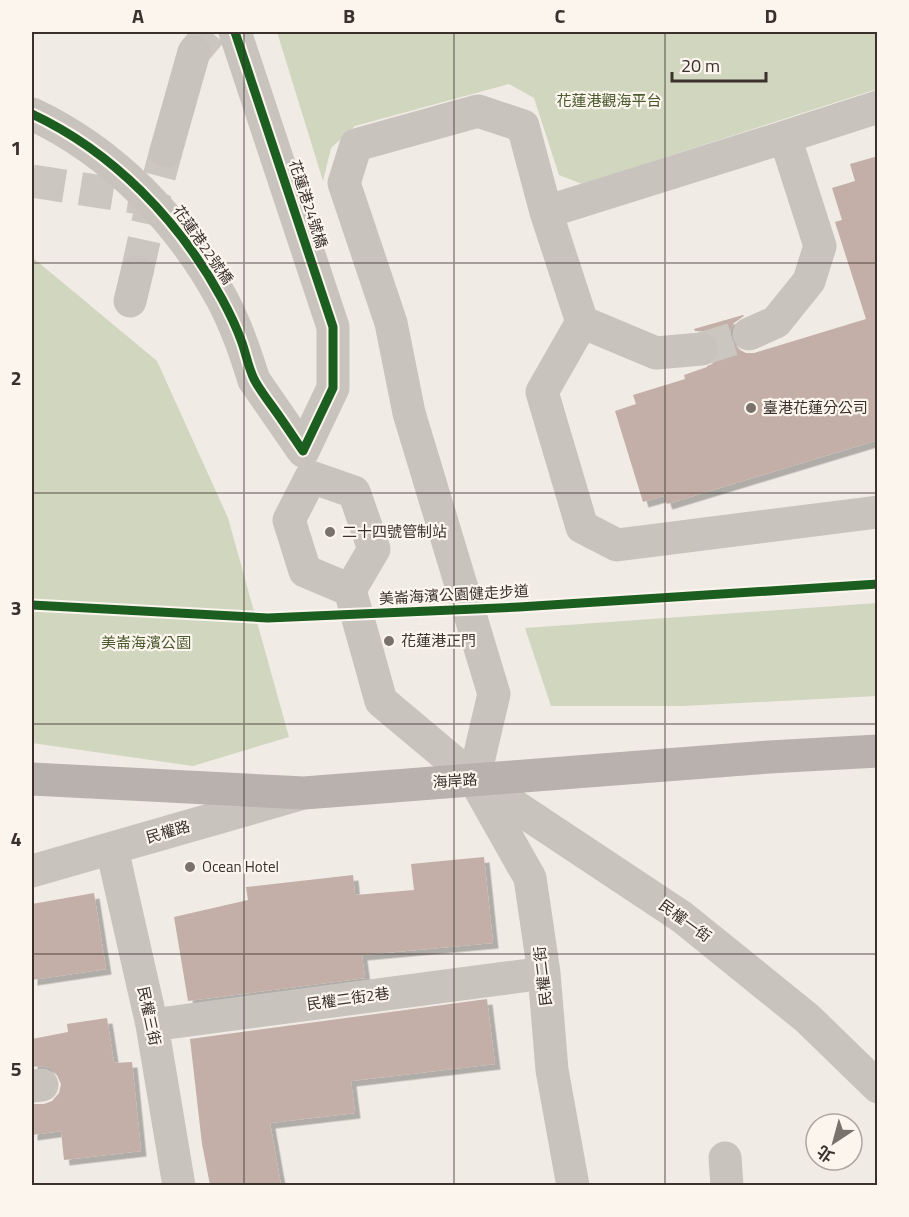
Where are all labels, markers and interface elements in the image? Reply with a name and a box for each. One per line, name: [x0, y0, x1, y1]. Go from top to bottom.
text: A: [132, 0, 144, 31]
text: B: [343, 0, 355, 31]
text: C: [555, 0, 566, 31]
text: D: [765, 0, 777, 31]
scale bar: [672, 45, 766, 83]
text: 20 m: [681, 52, 720, 79]
park label: 花蓮港觀海平台: [556, 89, 662, 112]
text: 1: [10, 132, 22, 163]
street label: 花蓮港24號橋: [283, 157, 334, 251]
street label: 花蓮港22號橋: [168, 201, 239, 289]
text: 2: [10, 362, 22, 393]
place label: 臺港花蓮分公司: [763, 396, 868, 419]
marker: 臺港花蓮分公司: [744, 401, 758, 415]
place label: 二十四號管制站: [342, 520, 447, 543]
marker: 二十四號管制站: [323, 525, 337, 539]
street label: 美崙海濱公園健走步道: [378, 579, 529, 610]
text: 3: [10, 592, 22, 623]
place label: 花蓮港正門: [401, 629, 476, 652]
park label: 美崙海濱公園: [101, 631, 191, 654]
marker: 花蓮港正門: [382, 634, 396, 648]
street label: 海岸路: [432, 767, 478, 794]
street label: 民權路: [143, 814, 193, 849]
text: 4: [10, 823, 22, 854]
place label: Ocean Hotel: [202, 855, 279, 878]
marker: Ocean Hotel: [183, 860, 197, 874]
street label: 民權一街: [654, 894, 716, 948]
street label: 民權二街: [527, 945, 558, 1007]
street label: 民權二街2巷: [305, 981, 391, 1016]
street label: 民權三街: [132, 984, 167, 1048]
text: 5: [10, 1053, 22, 1084]
north arrow: [804, 1112, 864, 1172]
text: 北: [812, 1140, 839, 1169]

